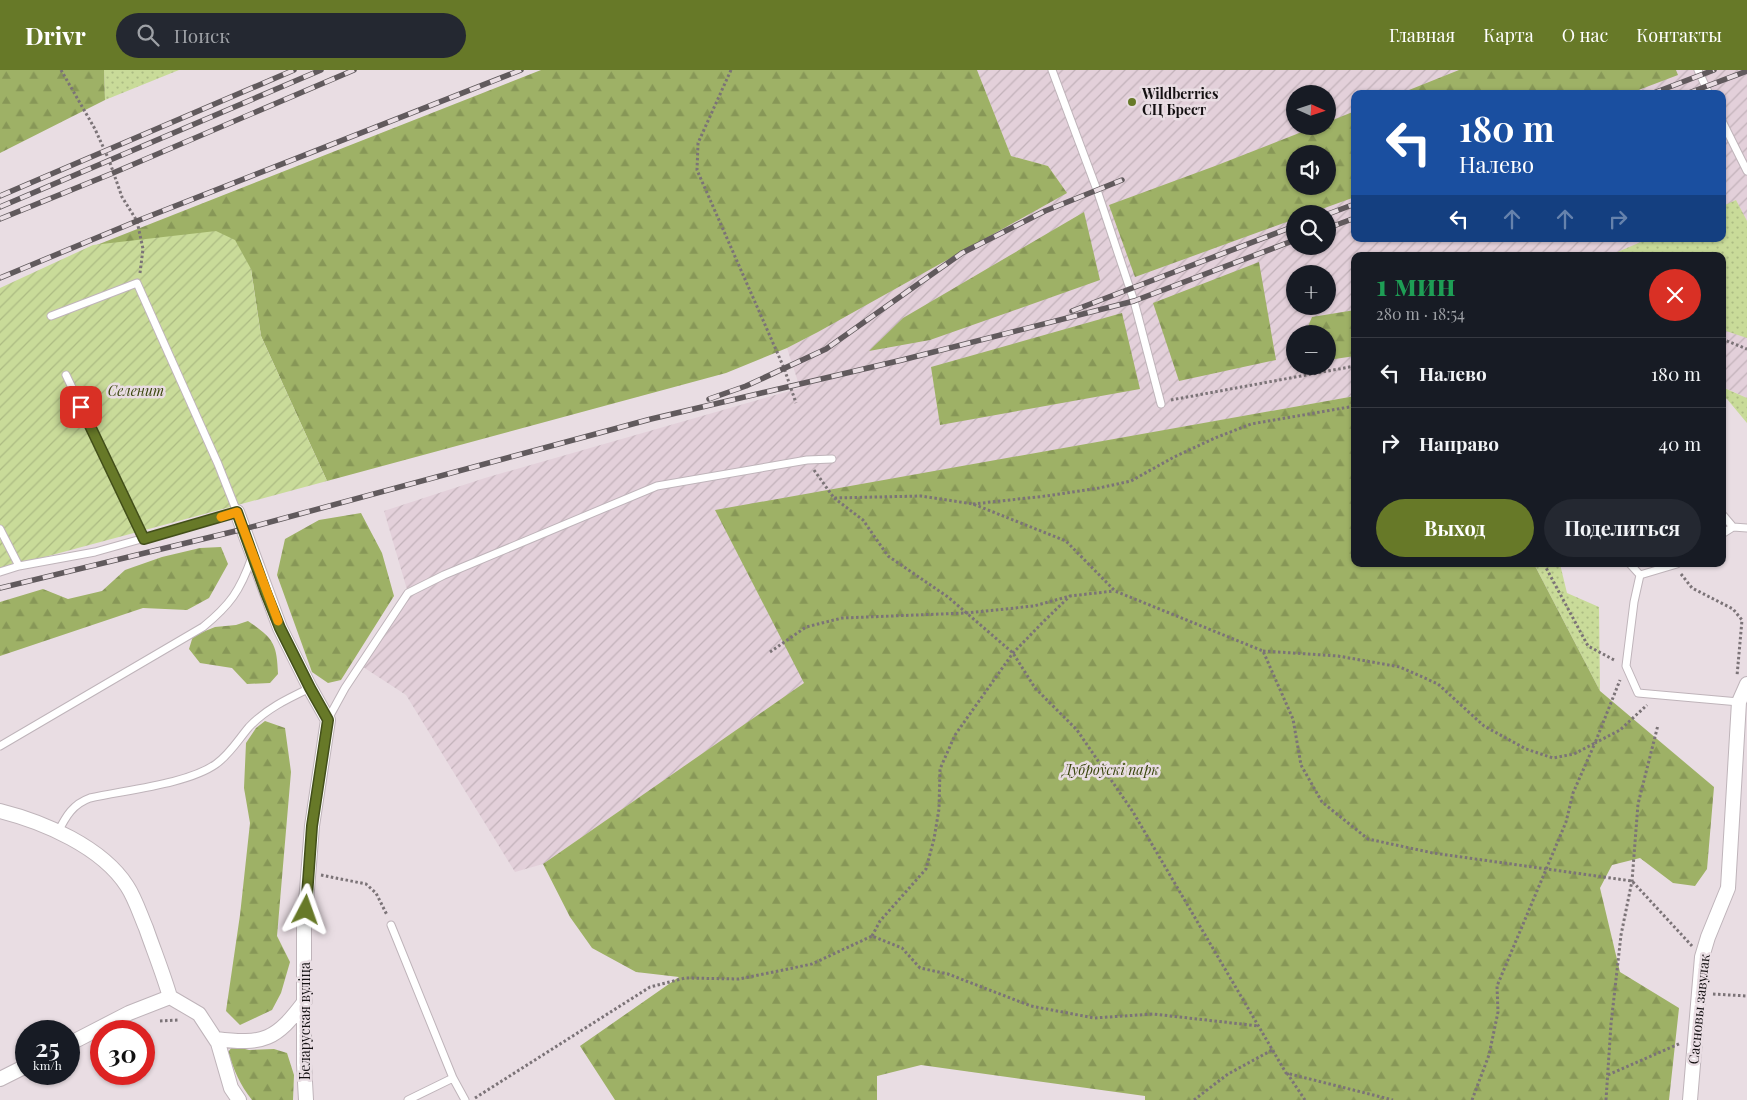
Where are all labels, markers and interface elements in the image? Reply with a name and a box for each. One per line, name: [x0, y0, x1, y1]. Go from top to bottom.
search box: [116, 13, 466, 58]
text: Drivr: [25, 19, 86, 51]
icon: search: [134, 21, 162, 49]
text: Поиск: [174, 22, 230, 48]
text: Главная: [1389, 23, 1455, 47]
text: Карта: [1483, 23, 1534, 47]
text: О нас: [1562, 23, 1608, 47]
text: Контакты: [1636, 23, 1722, 47]
place label: Wildberries СЦ Брест: [1141, 84, 1218, 119]
north arrow: [1286, 85, 1336, 135]
map controls: [1286, 85, 1336, 375]
marker: Wildberries СЦ Брест: [1126, 96, 1138, 108]
text: 180 m: [1459, 104, 1554, 151]
icon: left: [1376, 110, 1441, 175]
button: sound: [1286, 145, 1336, 195]
text: Налево: [1459, 149, 1534, 179]
button: search: [1286, 205, 1336, 255]
icon: left: [1445, 205, 1473, 233]
icon: ahead: [1498, 205, 1526, 233]
icon: ahead: [1551, 205, 1579, 233]
icon: right: [1604, 205, 1632, 233]
text: 1 мин: [1376, 264, 1456, 304]
button: +: [1286, 265, 1336, 315]
button: close: [1649, 269, 1701, 321]
text: 280 m · 18:54: [1376, 303, 1465, 324]
button: −: [1286, 325, 1336, 375]
icon: left: [1376, 359, 1404, 387]
text: Налево: [1419, 360, 1487, 386]
text: 180 m: [1651, 360, 1701, 386]
park label: Селенит: [108, 381, 164, 400]
pin: [60, 386, 102, 428]
icon: arrive: [67, 393, 95, 421]
icon: right: [1376, 429, 1404, 457]
text: Направо: [1419, 430, 1499, 456]
text: 40 m: [1659, 430, 1701, 456]
button: Выход: [1376, 499, 1534, 557]
button: Поделиться: [1544, 499, 1701, 557]
park label: Дуброўскі парк: [1060, 760, 1159, 779]
position arrow: [279, 883, 331, 935]
street label: Сасновы завулак: [1683, 953, 1714, 1065]
street label: Беларуская вуліца: [295, 962, 314, 1080]
speed limit sign: 30: [90, 1020, 155, 1085]
text: 25: [35, 1030, 60, 1063]
text: km/h: [33, 1057, 62, 1073]

